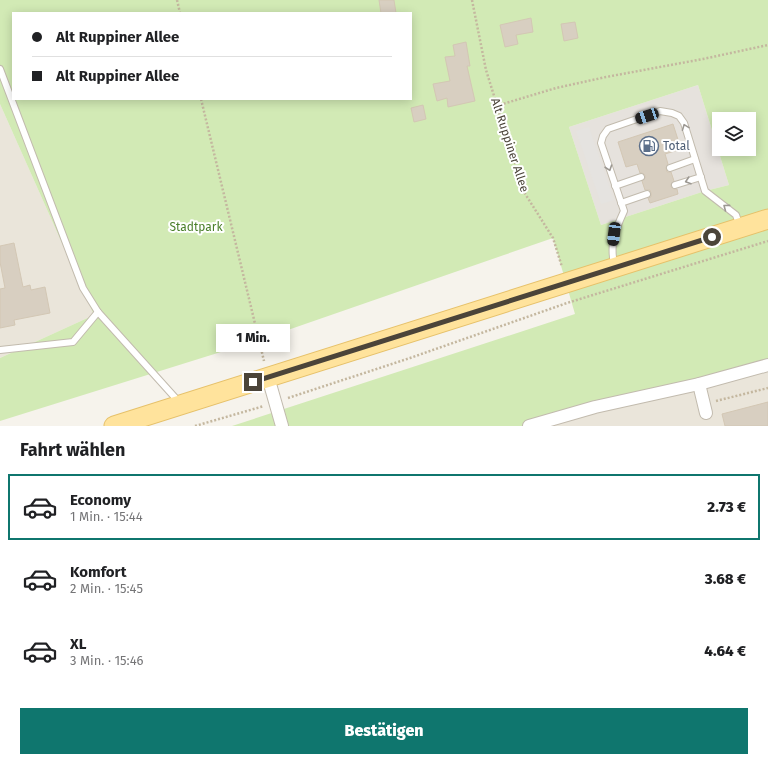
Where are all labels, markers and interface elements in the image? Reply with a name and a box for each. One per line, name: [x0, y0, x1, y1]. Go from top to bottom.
text: Alt Ruppiner Allee: [56, 28, 179, 46]
text: Alt Ruppiner Allee: [56, 67, 179, 85]
street label: Alt Ruppiner Allee: [488, 96, 532, 194]
car: [634, 107, 660, 125]
map controls: [712, 112, 756, 156]
button: layers: [712, 112, 756, 156]
one-way arrow: [681, 124, 689, 131]
fuel station icon: Total: [638, 135, 660, 157]
place label: Total: [663, 139, 690, 153]
one-way arrow: [604, 164, 613, 171]
one-way arrow: [685, 176, 692, 185]
one-way arrow: [724, 205, 731, 212]
park label: Stadtpark: [169, 220, 223, 234]
car: [607, 221, 621, 247]
route start: [703, 228, 721, 246]
callout: 1 Min.: [216, 324, 290, 352]
text: 1 Min.: [236, 330, 270, 345]
route end: [244, 373, 262, 391]
text: Fahrt wählen: [20, 439, 125, 461]
icon: car: [22, 489, 58, 525]
text: Economy: [70, 491, 131, 509]
text: 2.73 €: [707, 498, 746, 516]
text: 1 Min. · 15:44: [70, 509, 143, 524]
icon: car: [22, 561, 58, 597]
text: Komfort: [70, 563, 126, 581]
text: 3.68 €: [705, 570, 746, 588]
text: 2 Min. · 15:45: [70, 581, 143, 596]
icon: car: [22, 633, 58, 669]
text: XL: [70, 635, 86, 653]
text: 4.64 €: [704, 642, 746, 660]
text: 3 Min. · 15:46: [70, 653, 144, 668]
button: Bestätigen: [20, 708, 748, 754]

